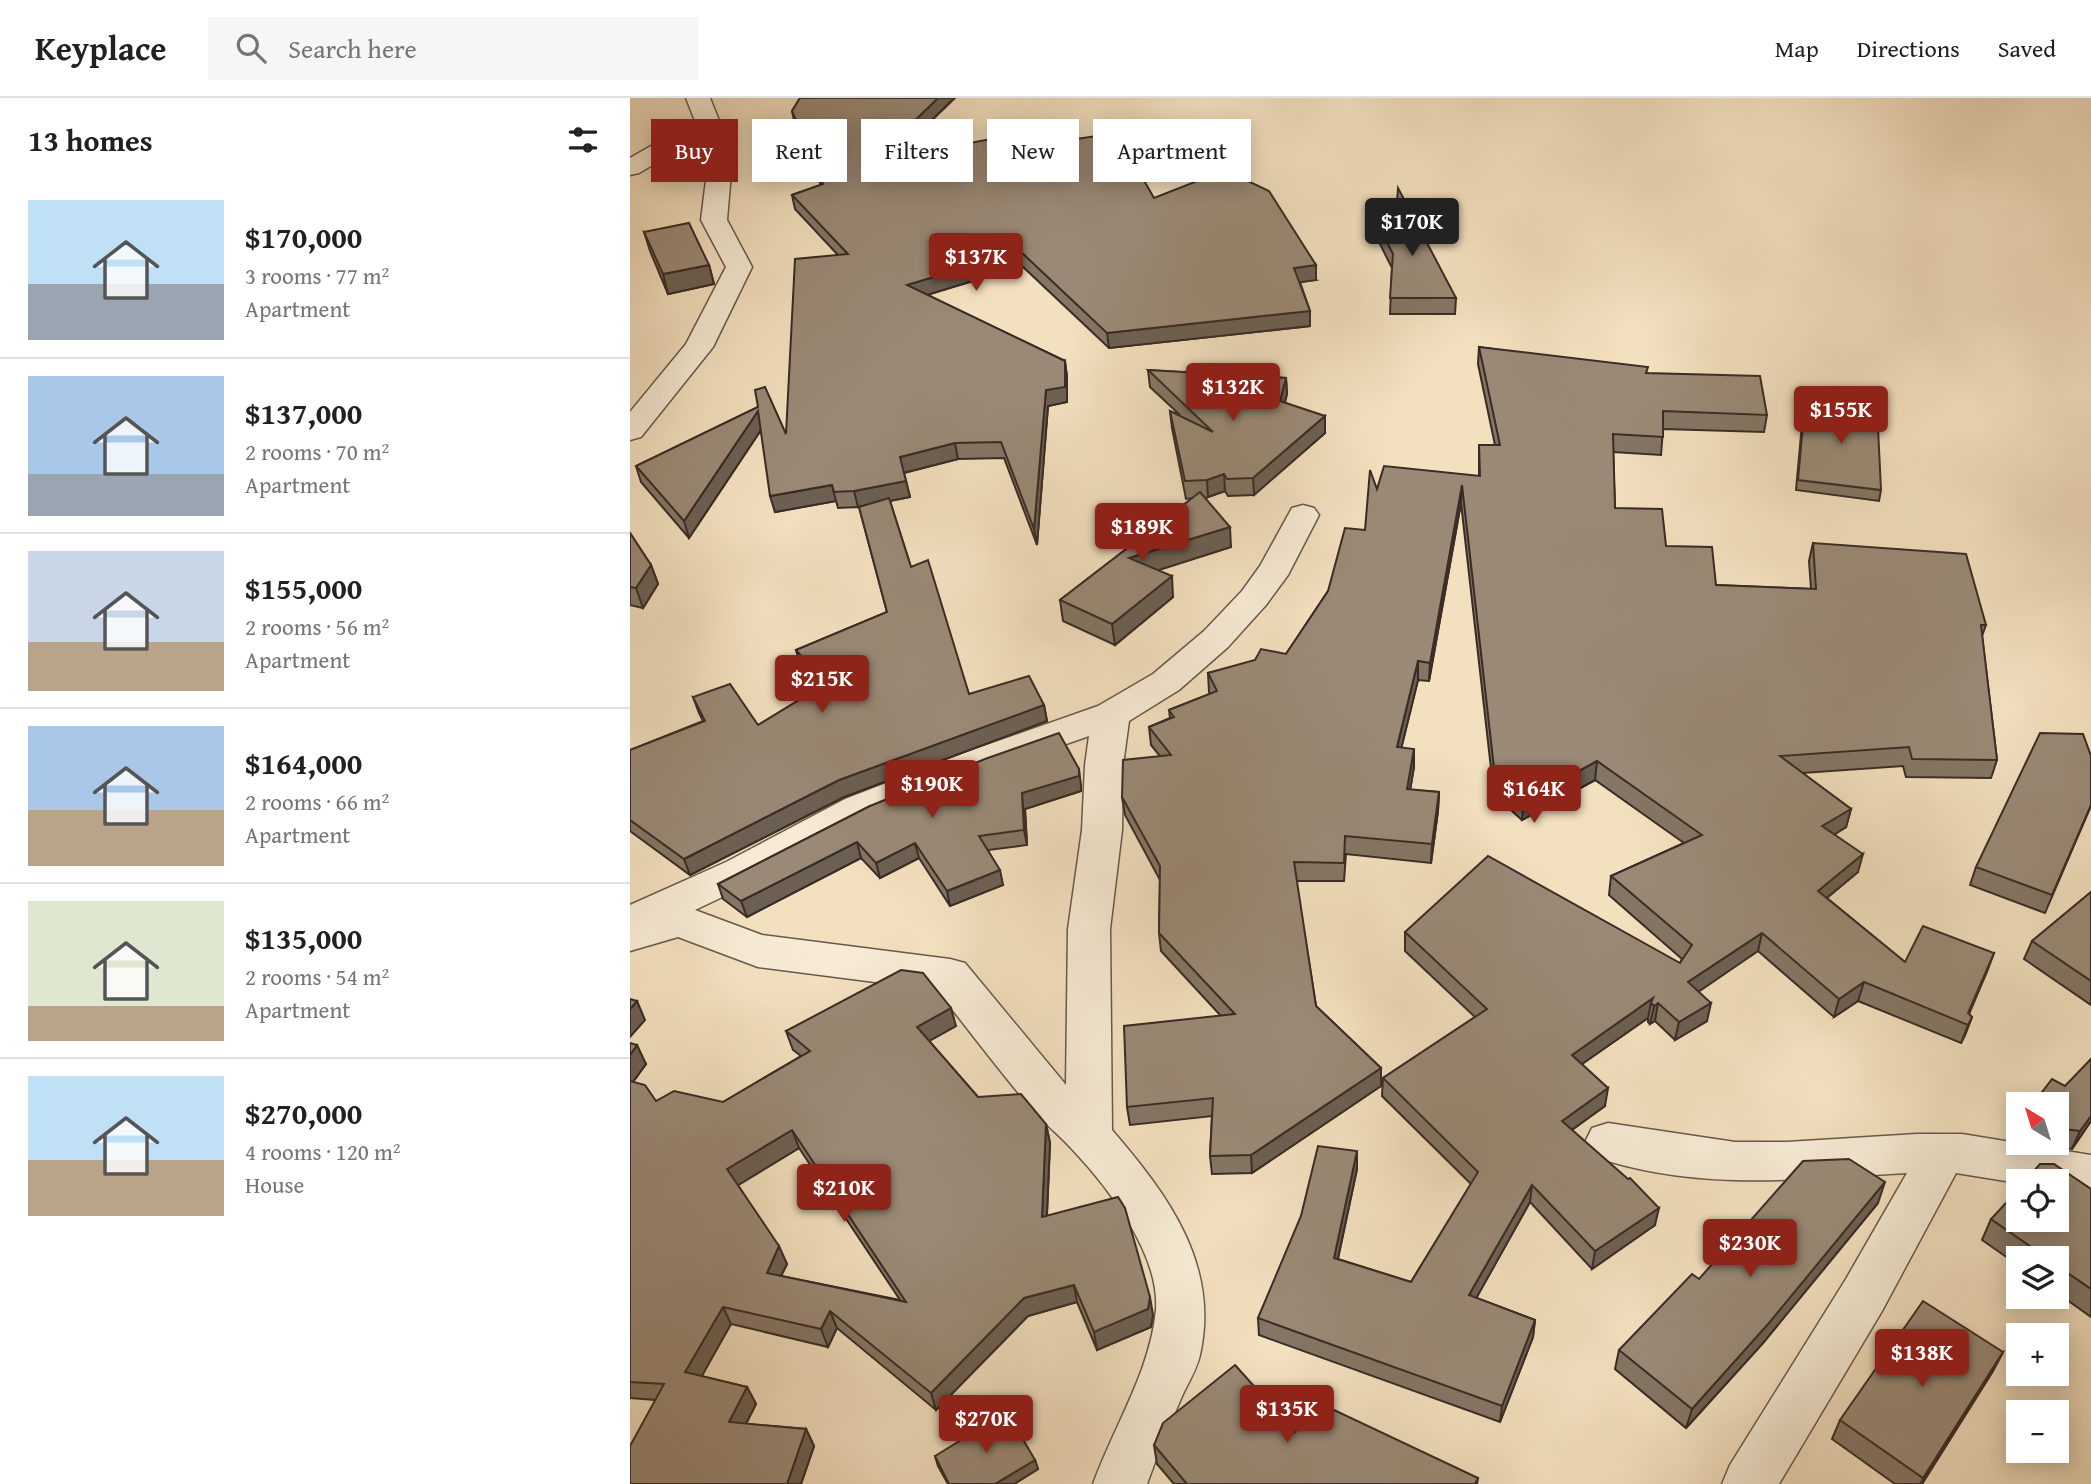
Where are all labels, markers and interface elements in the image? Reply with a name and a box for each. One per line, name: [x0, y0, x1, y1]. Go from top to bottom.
search box: [208, 17, 698, 80]
text: Keyplace: [35, 24, 166, 72]
icon: search: [232, 29, 270, 67]
text: Search here: [288, 29, 417, 68]
text: Map: [1775, 31, 1819, 66]
text: Directions: [1857, 31, 1960, 66]
text: Saved: [1998, 31, 2056, 66]
text: 13 homes: [28, 118, 153, 162]
chip: Buy: [651, 119, 738, 182]
chip: Rent: [752, 119, 847, 182]
chip: Filters: [861, 119, 973, 182]
chip: New: [987, 119, 1079, 182]
chip: Apartment: [1093, 119, 1251, 182]
icon: filters: [564, 121, 602, 159]
pin: $170K: [1363, 198, 1461, 258]
text: $170K: [1381, 204, 1443, 237]
text: $170,000: [245, 215, 362, 259]
icon: home: [84, 228, 168, 312]
pin: $137K: [927, 234, 1025, 293]
text: $137K: [945, 239, 1007, 272]
text: 3 rooms · 77 m²: [245, 259, 389, 292]
text: Apartment: [245, 292, 350, 325]
pin: $132K: [1184, 364, 1282, 423]
text: $132K: [1202, 369, 1264, 402]
pin: $155K: [1792, 386, 1890, 446]
text: $137,000: [245, 391, 362, 435]
text: $155K: [1810, 392, 1872, 425]
icon: home: [84, 404, 168, 488]
text: 2 rooms · 70 m²: [245, 435, 389, 468]
text: Apartment: [245, 468, 350, 501]
pin: $189K: [1093, 504, 1191, 563]
text: $189K: [1111, 509, 1173, 542]
text: $155,000: [245, 566, 362, 610]
icon: home: [84, 579, 168, 663]
text: 2 rooms · 56 m²: [245, 610, 389, 643]
text: Apartment: [245, 643, 350, 676]
pin: $215K: [773, 656, 871, 715]
text: $215K: [791, 661, 853, 694]
text: $164,000: [245, 741, 362, 785]
icon: home: [84, 754, 168, 838]
pin: $190K: [883, 760, 981, 820]
text: $190K: [901, 766, 963, 799]
pin: $164K: [1485, 766, 1583, 825]
text: $164K: [1503, 771, 1565, 804]
text: 2 rooms · 66 m²: [245, 785, 389, 818]
text: Apartment: [245, 818, 350, 851]
text: $135,000: [245, 916, 362, 960]
icon: home: [84, 929, 168, 1013]
text: 2 rooms · 54 m²: [245, 960, 389, 993]
text: Apartment: [245, 993, 350, 1026]
text: $270,000: [245, 1091, 362, 1135]
north arrow: [2006, 1092, 2068, 1155]
map controls: [2006, 1092, 2069, 1463]
icon: home: [84, 1104, 168, 1188]
text: 4 rooms · 120 m²: [245, 1135, 400, 1168]
pin: $210K: [795, 1164, 893, 1224]
text: House: [245, 1168, 304, 1201]
button: locate: [2006, 1169, 2069, 1232]
text: $210K: [813, 1170, 875, 1203]
pin: $230K: [1701, 1220, 1799, 1279]
text: $230K: [1719, 1225, 1781, 1258]
button: layers: [2006, 1246, 2069, 1309]
button: +: [2006, 1323, 2069, 1386]
pin: $138K: [1873, 1330, 1971, 1389]
text: $138K: [1891, 1335, 1953, 1368]
pin: $135K: [1238, 1386, 1336, 1445]
text: $135K: [1256, 1391, 1318, 1424]
pin: $270K: [937, 1396, 1035, 1455]
button: −: [2006, 1400, 2069, 1463]
text: $270K: [955, 1401, 1017, 1434]

